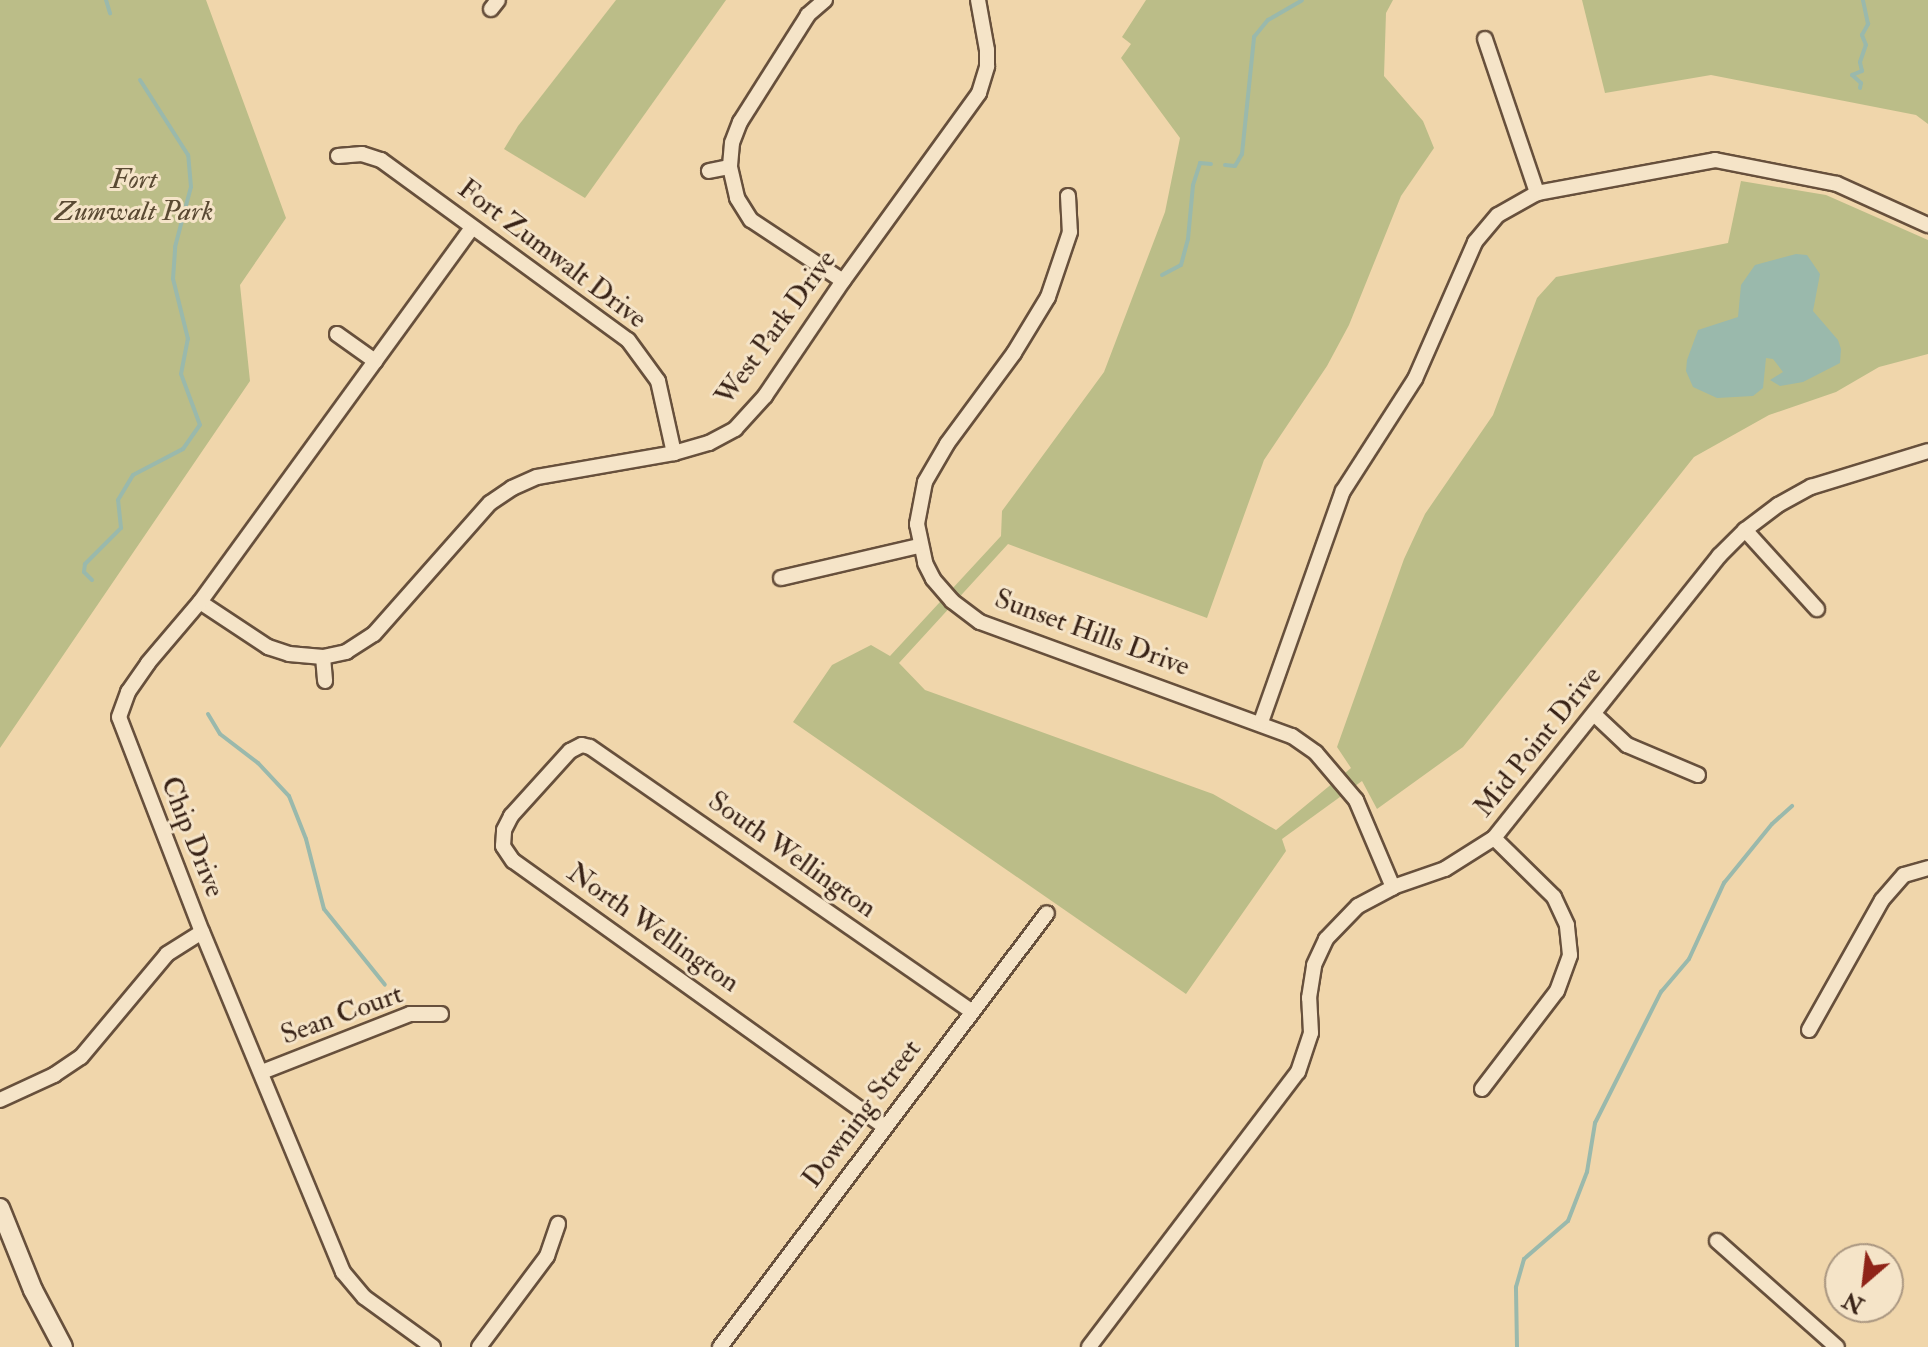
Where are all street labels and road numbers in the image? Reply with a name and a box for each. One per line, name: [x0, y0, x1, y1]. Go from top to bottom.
street label: Fort Zumwalt Drive: [451, 172, 653, 336]
street label: West Park Drive: [709, 244, 843, 412]
street label: Sunset Hills Drive: [990, 582, 1194, 684]
street label: Mid Point Drive: [1467, 660, 1609, 824]
street label: Chip Drive: [153, 772, 231, 902]
street label: South Wellington: [701, 785, 883, 925]
street label: North Wellington: [560, 856, 746, 1000]
street label: Sean Court: [277, 977, 407, 1053]
street label: Downing Street: [795, 1033, 929, 1195]

